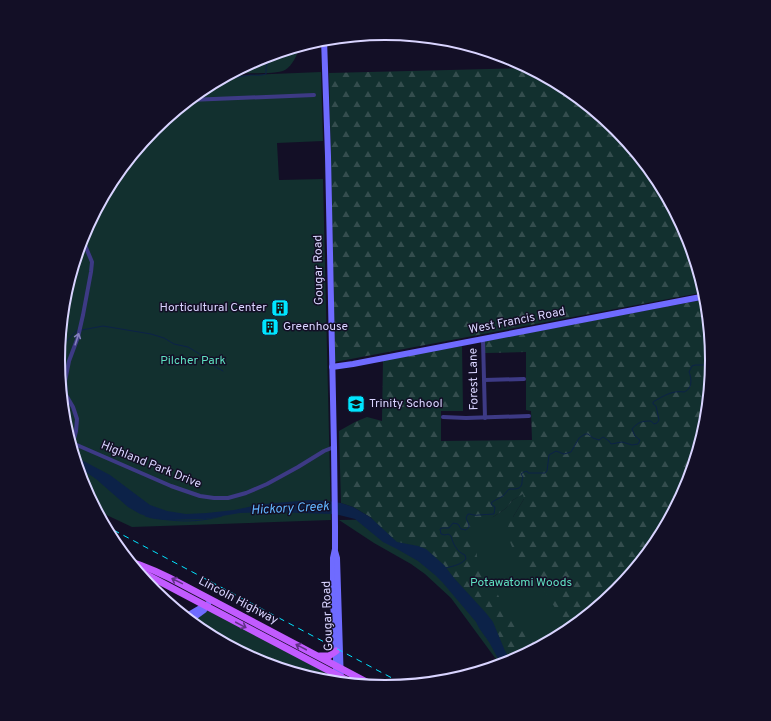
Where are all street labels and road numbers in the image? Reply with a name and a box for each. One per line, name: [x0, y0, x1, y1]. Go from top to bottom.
street label: Gougar Road: [310, 235, 328, 305]
street label: West Francis Road: [467, 304, 567, 338]
street label: Forest Lane: [465, 348, 483, 410]
street label: Highland Park Drive: [98, 438, 204, 492]
street label: Lincoln Highway: [195, 573, 281, 629]
street label: Gougar Road: [319, 581, 337, 651]

